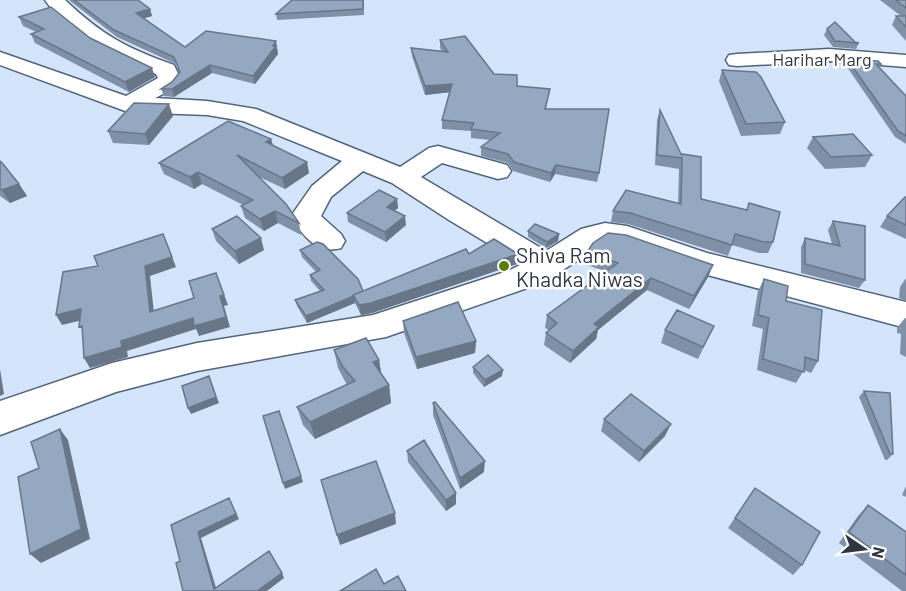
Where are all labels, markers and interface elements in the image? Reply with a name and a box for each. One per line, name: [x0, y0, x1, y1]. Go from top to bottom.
street label: Harihar Marg: [772, 48, 872, 70]
place label: Shiva Ram Khadka Niwas: [516, 242, 643, 291]
marker: Shiva Ram Khadka Niwas: [497, 259, 511, 273]
north arrow: [834, 519, 894, 579]
text: N: [869, 545, 890, 560]

